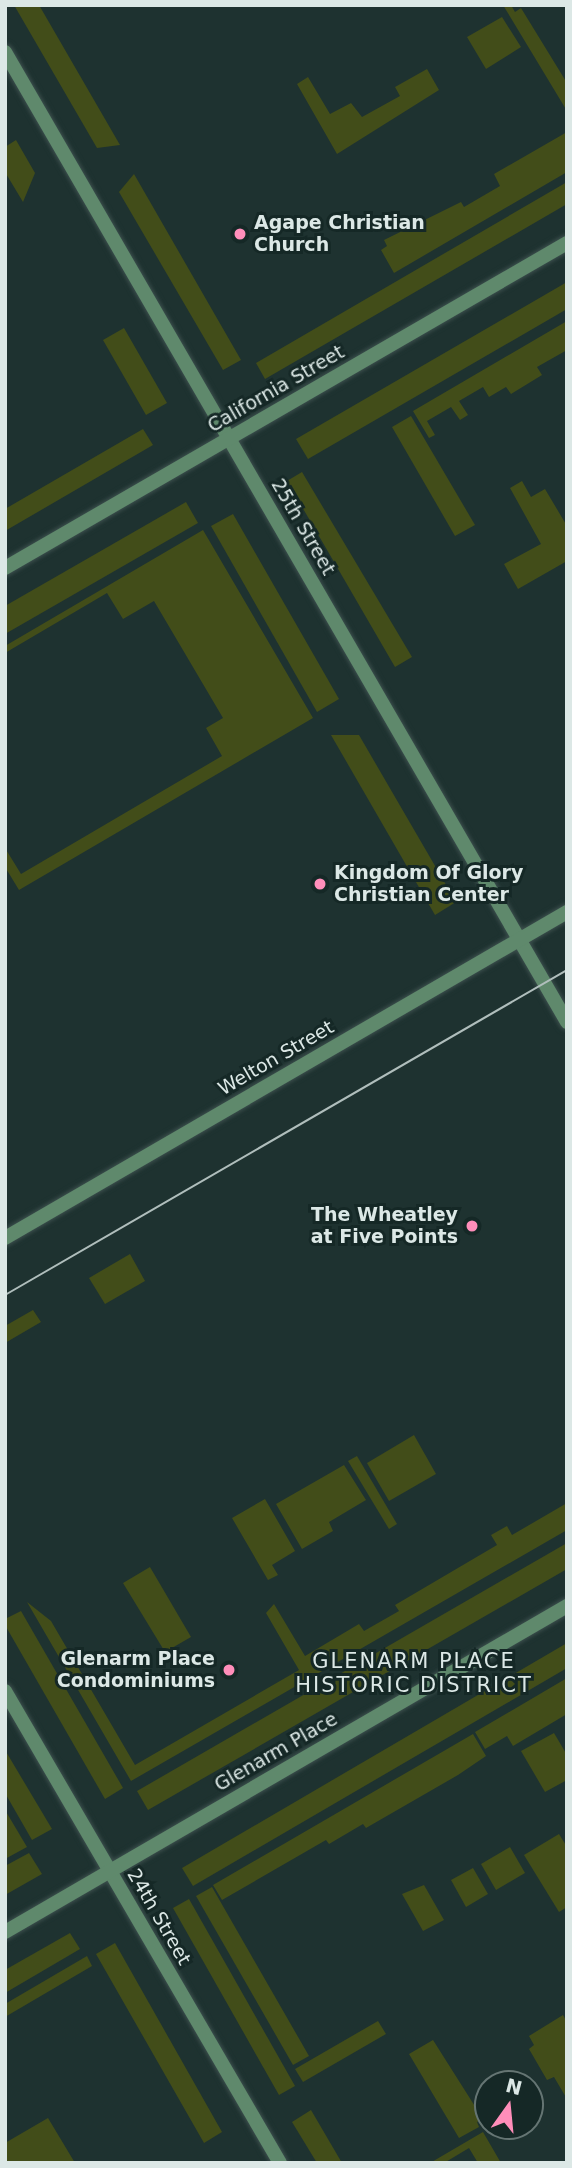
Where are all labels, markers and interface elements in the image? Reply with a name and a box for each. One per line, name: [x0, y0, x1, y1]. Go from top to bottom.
place label: Agape Christian Church: [254, 212, 425, 256]
marker: Agape Christian Church: [232, 226, 248, 242]
street label: California Street: [204, 341, 348, 437]
street label: 25th Street: [266, 475, 340, 579]
place label: Kingdom Of Glory Christian Center: [334, 862, 523, 906]
marker: Kingdom Of Glory Christian Center: [312, 876, 328, 892]
street label: Welton Street: [214, 1016, 338, 1100]
place label: The Wheatley at Five Points: [311, 1204, 458, 1248]
marker: The Wheatley at Five Points: [464, 1218, 480, 1234]
place label: Glenarm Place Condominiums: [57, 1648, 215, 1692]
district label: GLENARM PLACE HISTORIC DISTRICT: [297, 1648, 531, 1698]
marker: Glenarm Place Condominiums: [221, 1662, 237, 1678]
street label: Glenarm Place: [211, 1708, 341, 1796]
street label: 24th Street: [122, 1865, 196, 1969]
north arrow: [474, 2070, 544, 2140]
text: N: [503, 2074, 524, 2099]

